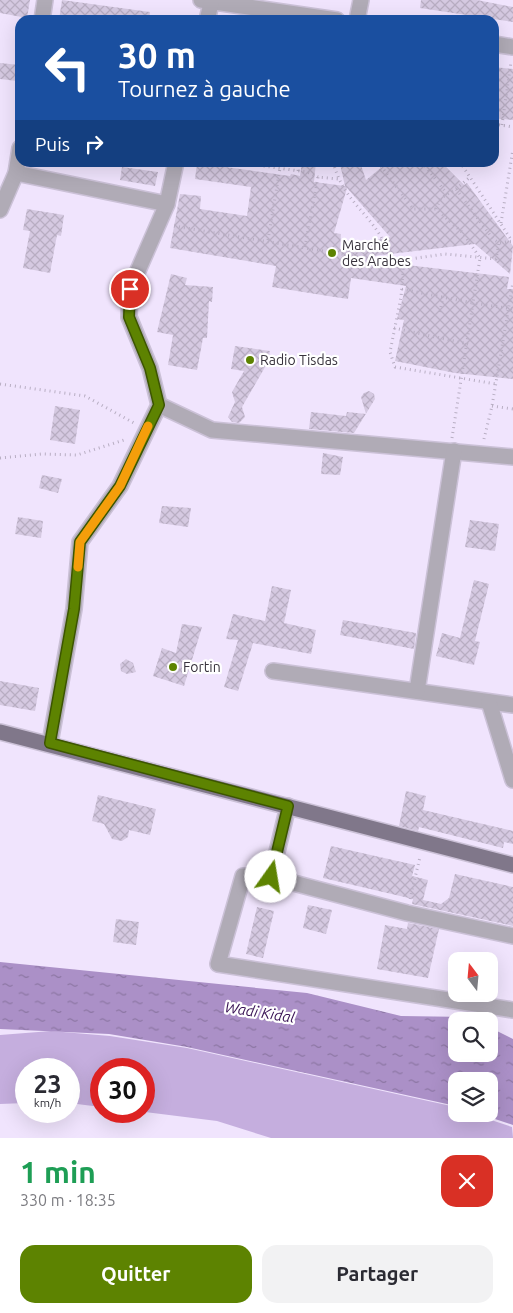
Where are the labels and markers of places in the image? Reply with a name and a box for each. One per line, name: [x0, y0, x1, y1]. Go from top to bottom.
place label: Marché des Arabes: [342, 237, 411, 269]
marker: Marché des Arabes: [326, 247, 338, 259]
pin: [109, 268, 151, 310]
place label: Radio Tisdas: [260, 352, 338, 368]
marker: Radio Tisdas: [244, 354, 256, 366]
place label: Fortin: [183, 659, 221, 675]
marker: Fortin: [167, 661, 179, 673]

